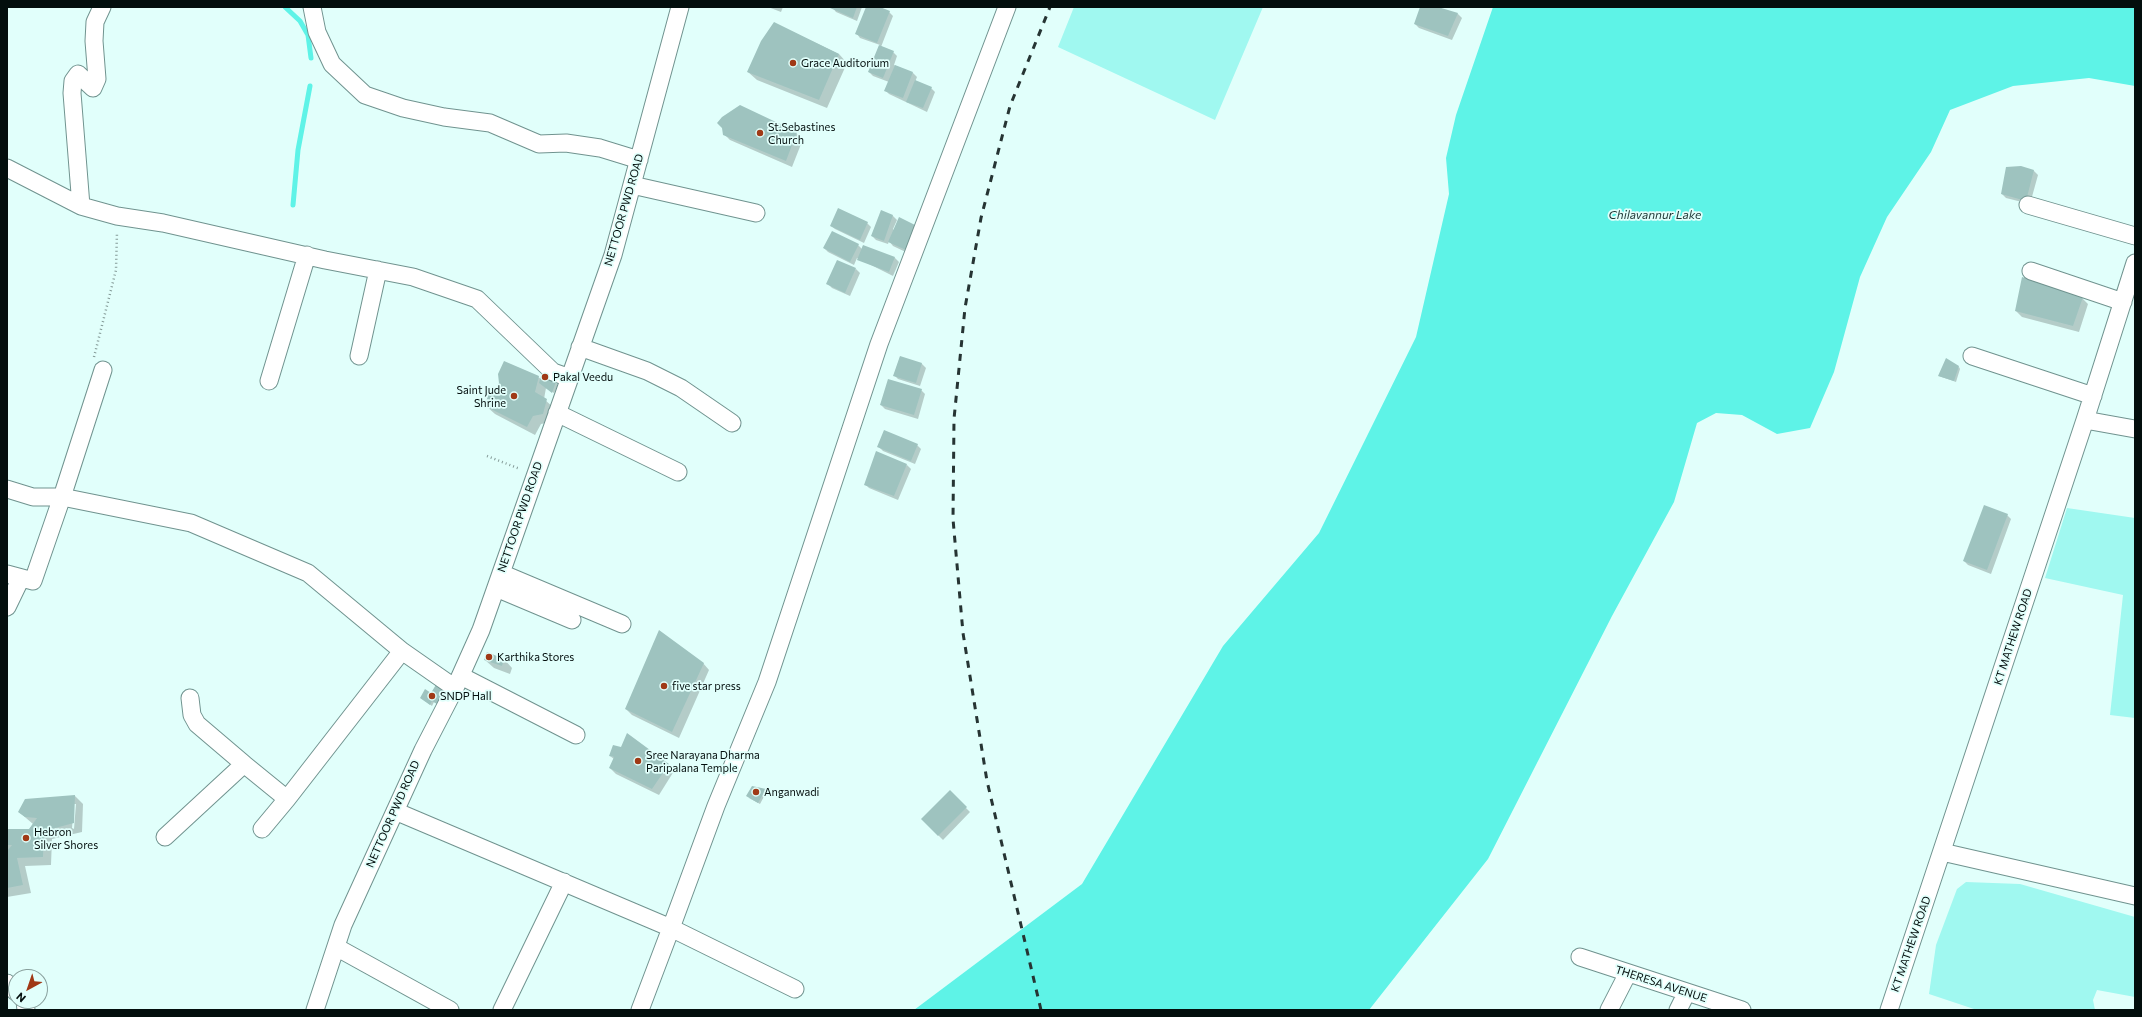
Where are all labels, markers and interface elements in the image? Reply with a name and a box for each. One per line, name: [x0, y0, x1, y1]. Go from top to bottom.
place label: Grace Auditorium: [801, 56, 889, 70]
marker: Grace Auditorium: [788, 58, 798, 68]
place label: St.Sebastines Church: [768, 120, 835, 146]
marker: St.Sebastines Church: [755, 128, 765, 138]
street label: NETTOOR PWD ROAD: [602, 152, 646, 268]
water label: Chilavannur Lake: [1609, 208, 1701, 222]
place label: Pakal Veedu: [553, 370, 613, 384]
marker: Pakal Veedu: [540, 372, 550, 382]
place label: Saint Jude Shrine: [457, 383, 506, 409]
marker: Saint Jude Shrine: [509, 391, 519, 401]
street label: NETTOOR PWD ROAD: [495, 460, 545, 574]
street label: KT MATHEW ROAD: [1991, 587, 2035, 687]
place label: Karthika Stores: [497, 650, 574, 664]
marker: Karthika Stores: [484, 652, 494, 662]
place label: five star press: [672, 679, 741, 693]
marker: five star press: [659, 681, 669, 691]
place label: SNDP Hall: [440, 689, 491, 703]
marker: SNDP Hall: [427, 691, 437, 701]
place label: Sree Narayana Dharma Paripalana Temple: [646, 748, 760, 774]
marker: Sree Narayana Dharma Paripalana Temple: [633, 756, 643, 766]
street label: NETTOOR PWD ROAD: [363, 758, 423, 870]
place label: Anganwadi: [764, 785, 819, 799]
marker: Anganwadi: [751, 787, 761, 797]
place label: Hebron Silver Shores: [34, 825, 98, 851]
marker: Hebron Silver Shores: [21, 833, 31, 843]
street label: KT MATHEW ROAD: [1888, 894, 1934, 994]
street label: THERESA AVENUE: [1614, 963, 1708, 1005]
north arrow: [8, 969, 48, 1009]
text: N: [13, 990, 28, 1005]

